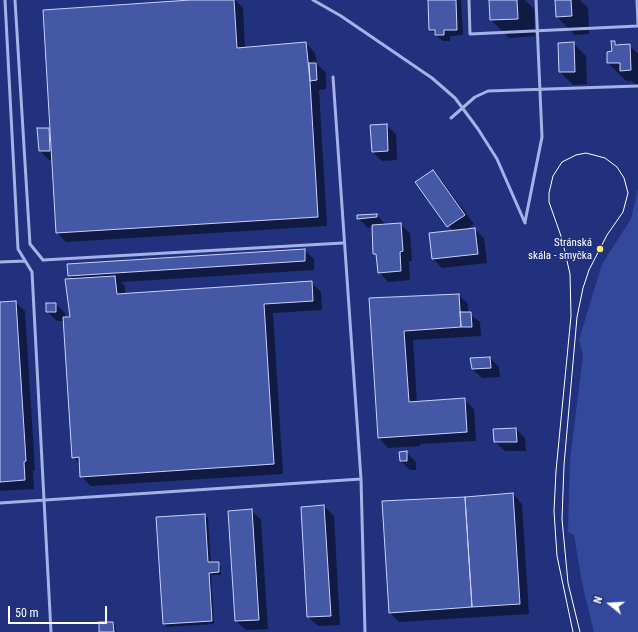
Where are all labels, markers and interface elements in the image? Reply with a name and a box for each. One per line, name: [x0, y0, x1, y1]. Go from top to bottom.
place label: Stránská skála - smyčka: [528, 236, 592, 262]
marker: Stránská skála - smyčka: [595, 244, 605, 254]
north arrow: [590, 584, 630, 624]
text: N: [591, 595, 605, 605]
scale bar: [10, 598, 109, 624]
text: 50 m: [15, 606, 39, 620]

